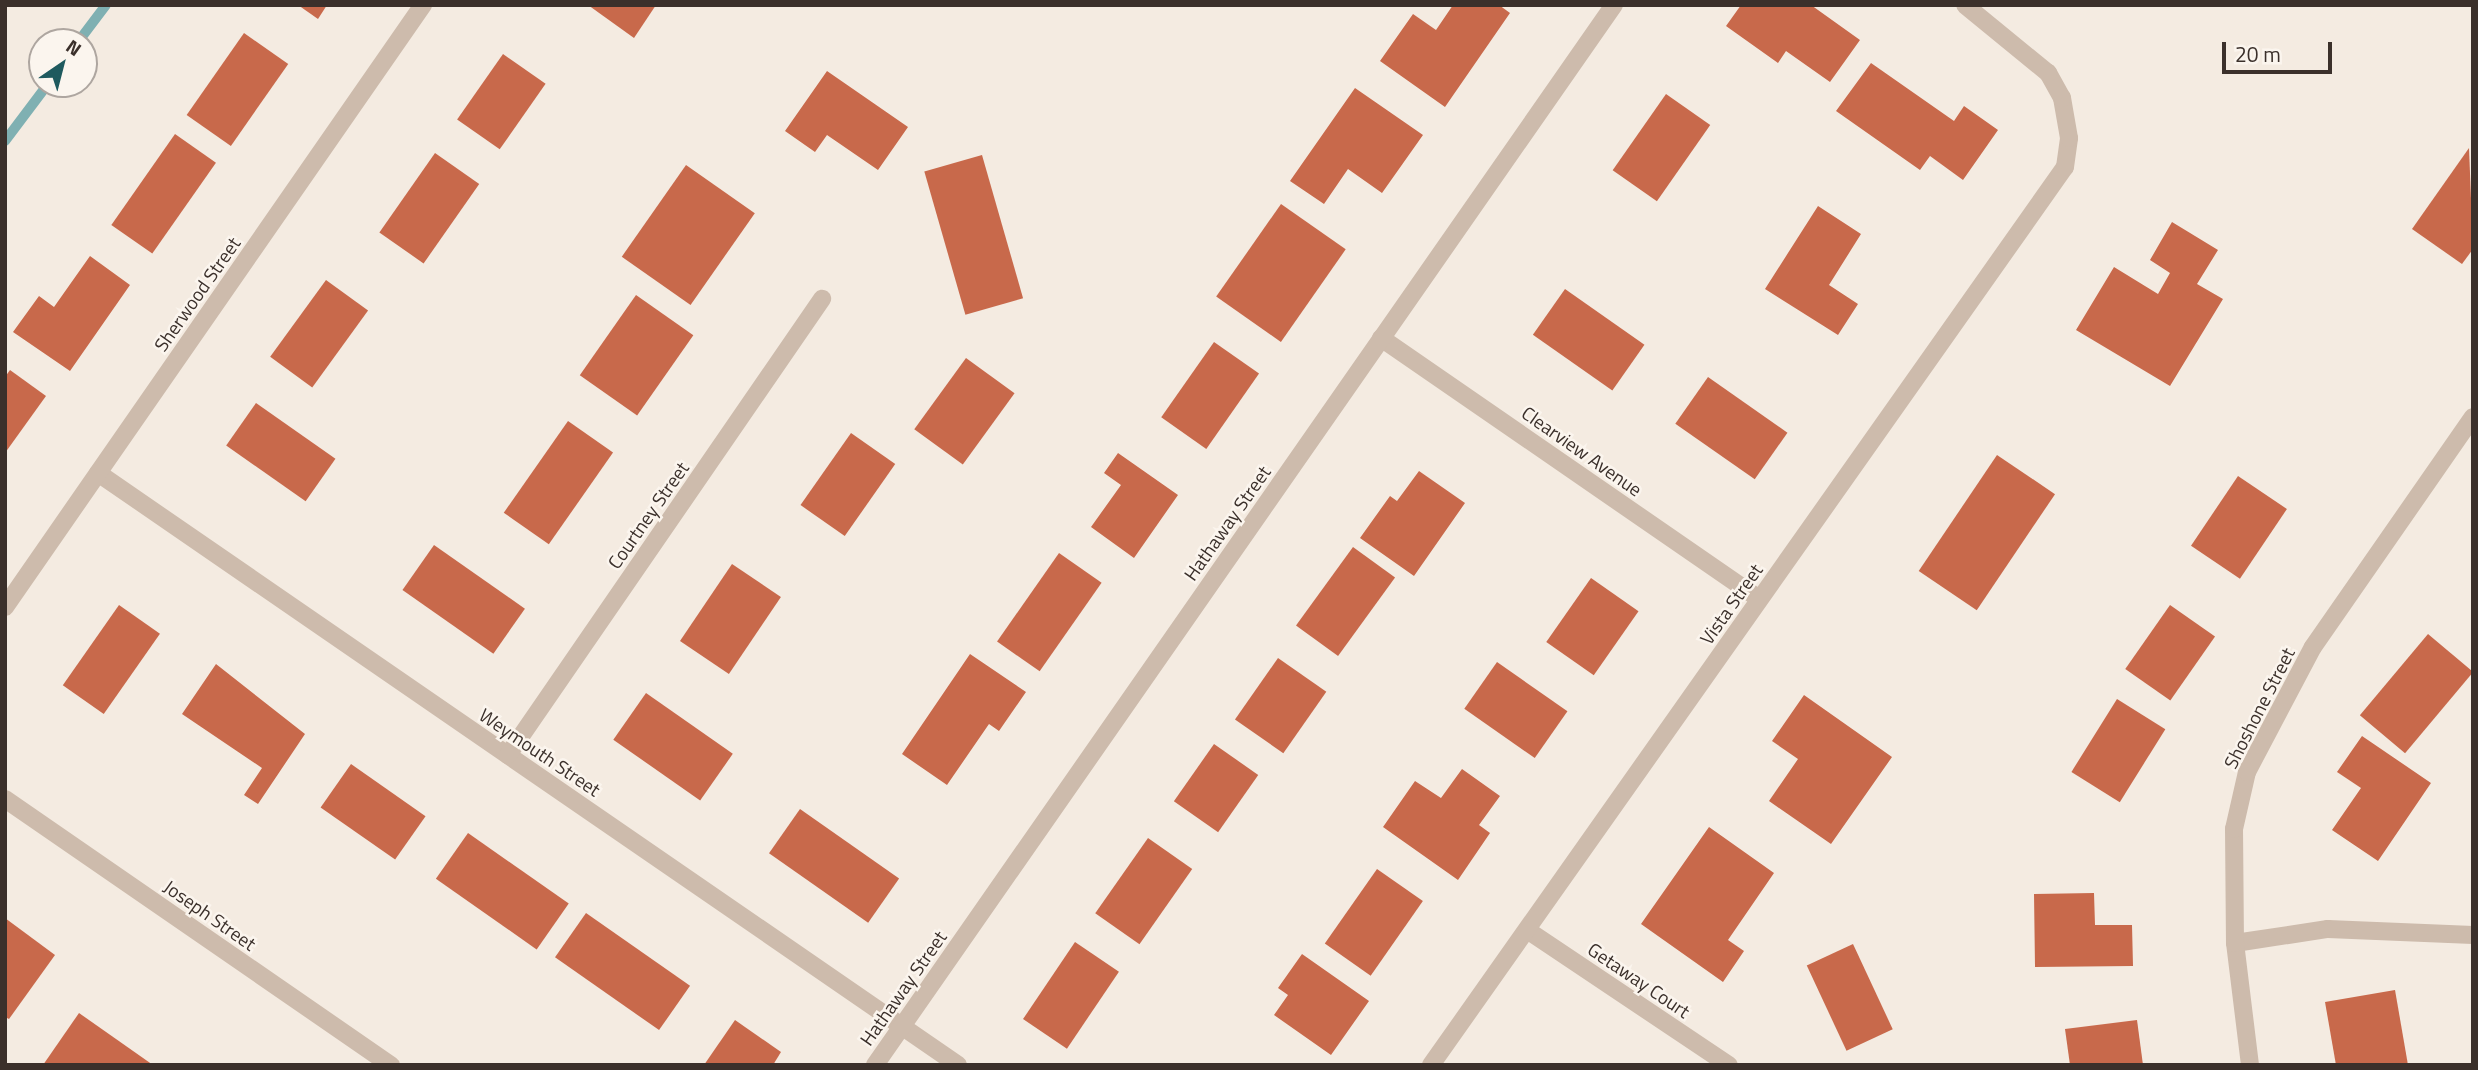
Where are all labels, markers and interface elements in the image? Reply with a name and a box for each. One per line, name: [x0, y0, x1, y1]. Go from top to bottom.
north arrow: [28, 28, 98, 98]
scale bar: [2226, 28, 2336, 72]
text: N: [60, 31, 88, 63]
text: 20 m: [2235, 38, 2281, 70]
street label: Sherwood Street: [149, 232, 245, 356]
street label: Clearview Avenue: [1518, 401, 1646, 501]
street label: Courtney Street: [603, 457, 693, 573]
street label: Hathaway Street: [1179, 461, 1275, 585]
street label: Vista Street: [1695, 559, 1767, 649]
street label: Shoshone Street: [2219, 644, 2299, 772]
street label: Weymouth Street: [475, 703, 605, 801]
street label: Joseph Street: [160, 875, 260, 955]
street label: Hathaway Street: [855, 926, 951, 1050]
street label: Getaway Court: [1584, 938, 1694, 1022]

